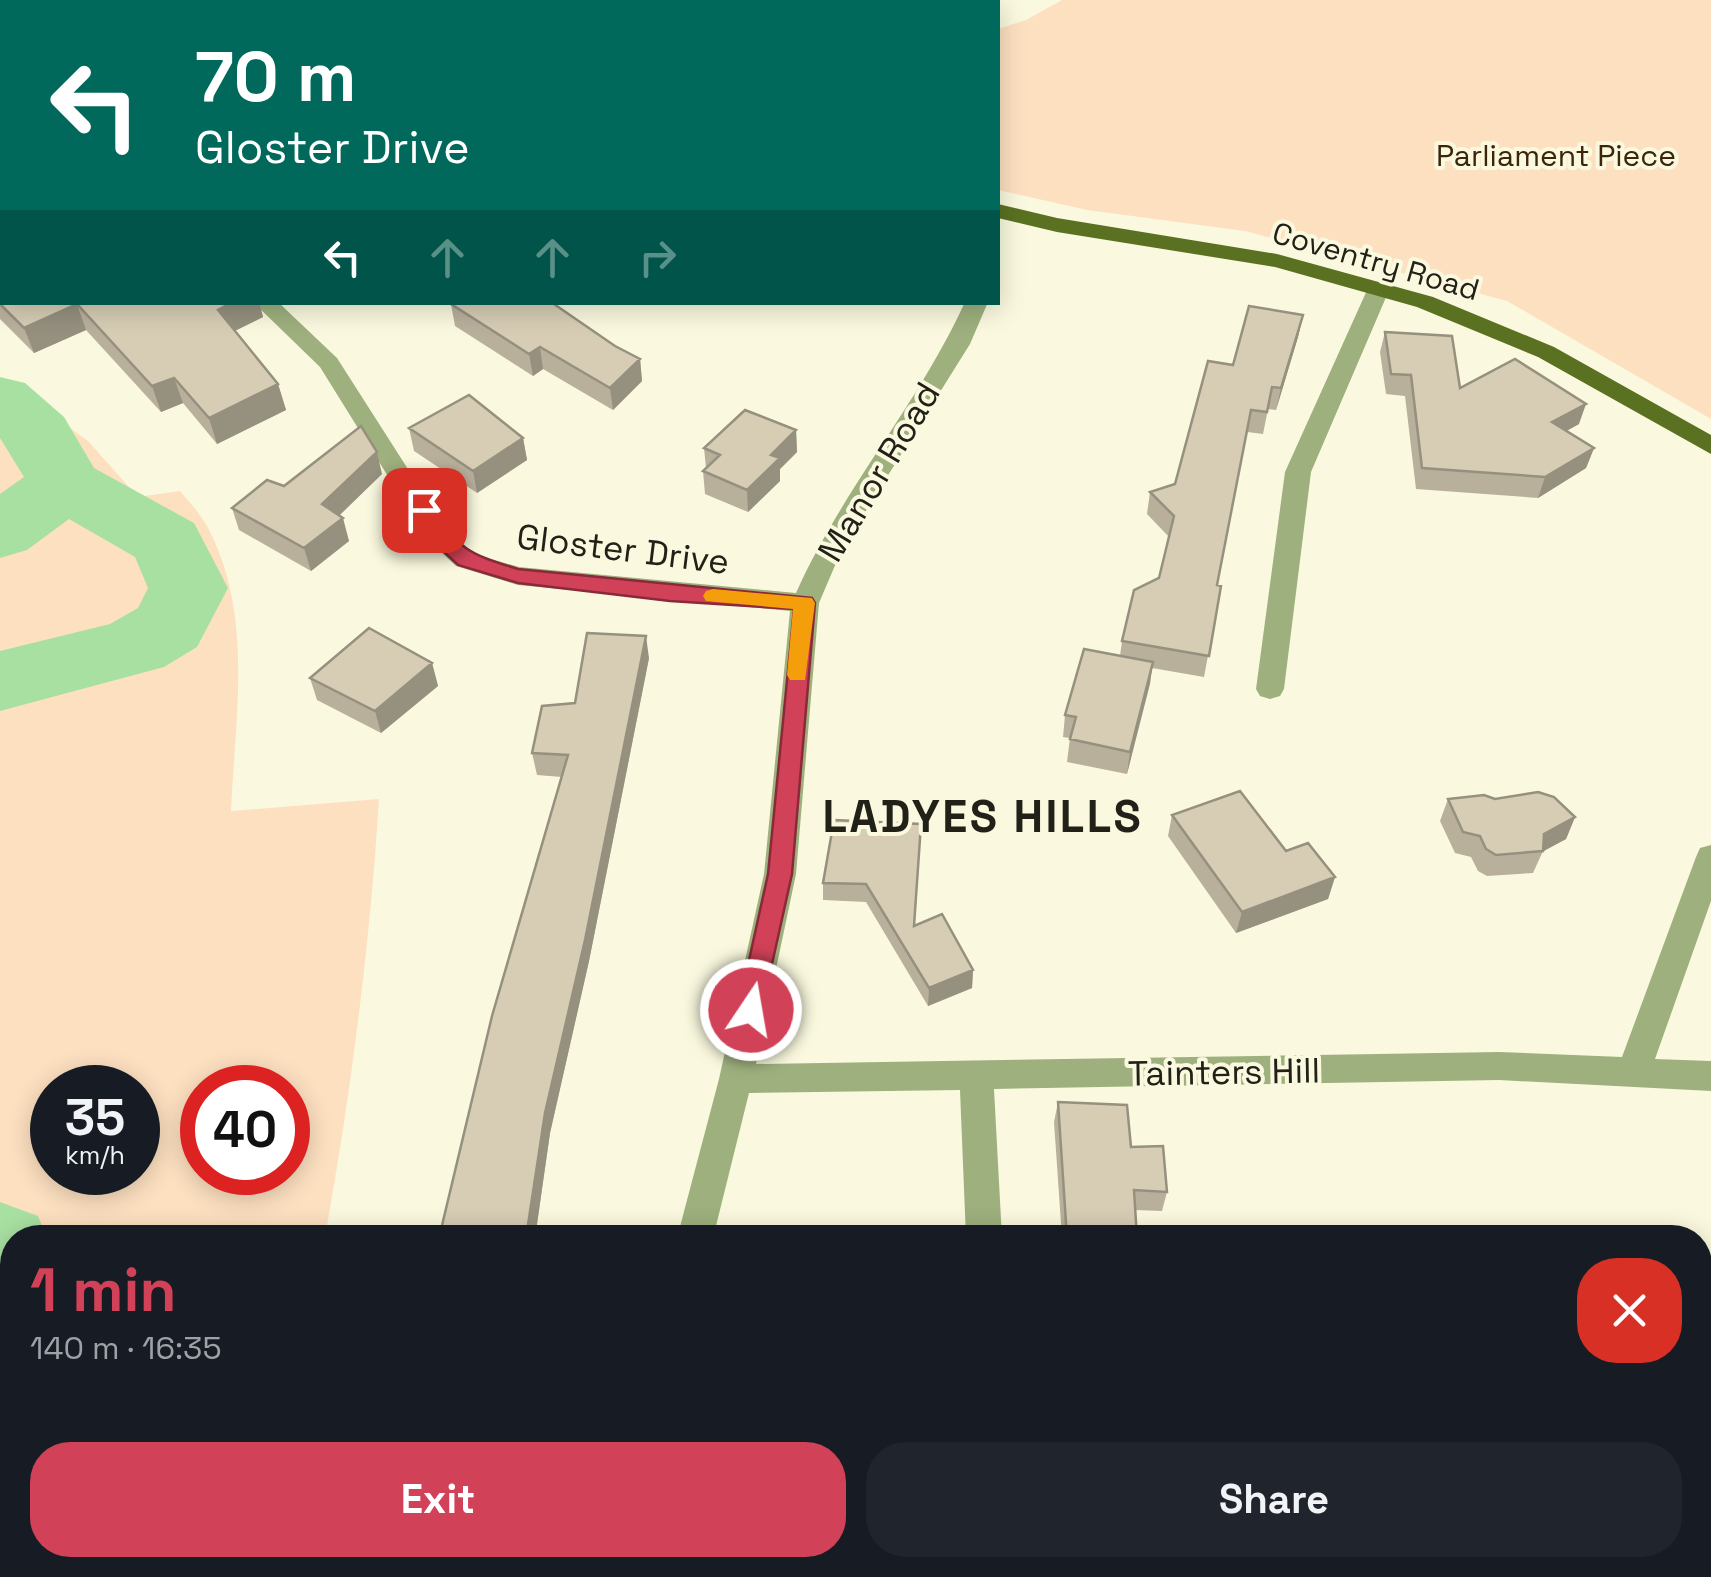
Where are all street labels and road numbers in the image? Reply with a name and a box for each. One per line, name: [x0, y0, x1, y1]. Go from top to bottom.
street label: Coventry Road: [1268, 213, 1484, 309]
street label: Manor Road: [808, 374, 950, 570]
street label: Gloster Drive: [514, 514, 732, 584]
street label: Tainters Hill: [1127, 1048, 1321, 1096]

